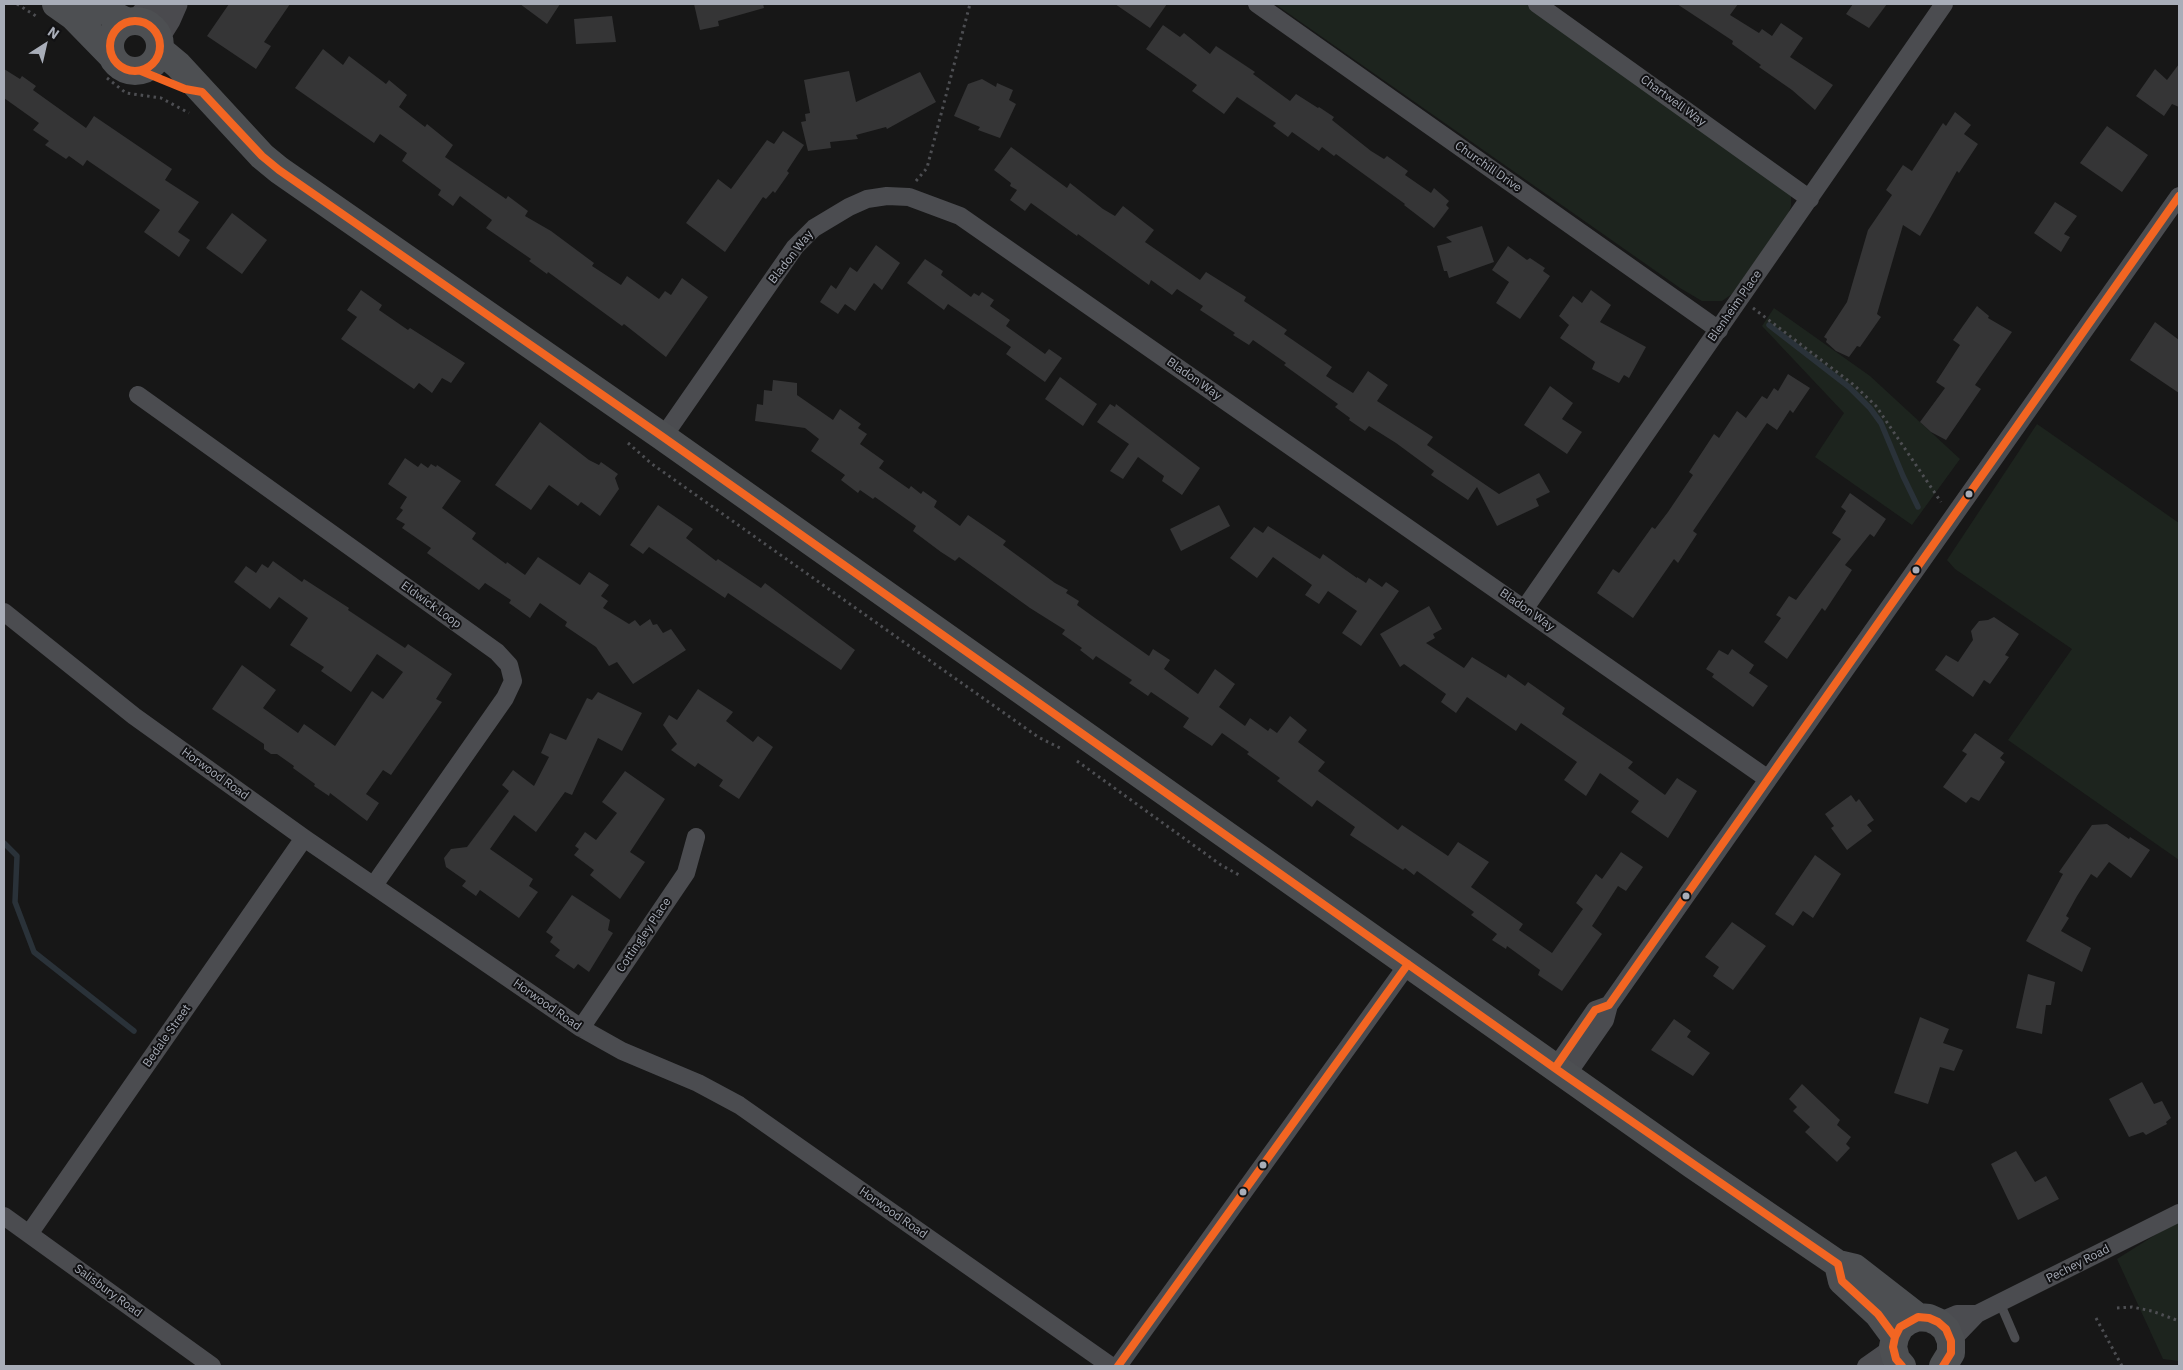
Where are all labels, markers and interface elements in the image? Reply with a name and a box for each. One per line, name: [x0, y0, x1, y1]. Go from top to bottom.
north arrow: [20, 20, 70, 70]
text: N: [44, 22, 63, 43]
street label: Chartwell Way: [1638, 72, 1708, 130]
street label: Churchill Drive: [1452, 139, 1524, 195]
street label: Bladon Way: [766, 227, 816, 287]
street label: Blenheim Place: [1705, 268, 1765, 344]
street label: Bladon Way: [1164, 355, 1224, 403]
unlabelled marker: [1964, 489, 1974, 499]
unlabelled marker: [1911, 565, 1921, 575]
street label: Eldwick Loop: [398, 578, 464, 632]
street label: Bladon Way: [1497, 586, 1557, 634]
street label: Horwood Road: [179, 745, 251, 803]
unlabelled marker: [1681, 891, 1691, 901]
street label: Cottingley Place: [614, 895, 674, 975]
street label: Horwood Road: [510, 976, 584, 1034]
street label: Bedale Street: [140, 1002, 194, 1070]
unlabelled marker: [1258, 1160, 1268, 1170]
street label: Horwood Road: [856, 1184, 930, 1242]
unlabelled marker: [1238, 1187, 1248, 1197]
street label: Pechey Road: [2044, 1242, 2112, 1286]
street label: Salisbury Road: [71, 1262, 145, 1320]

